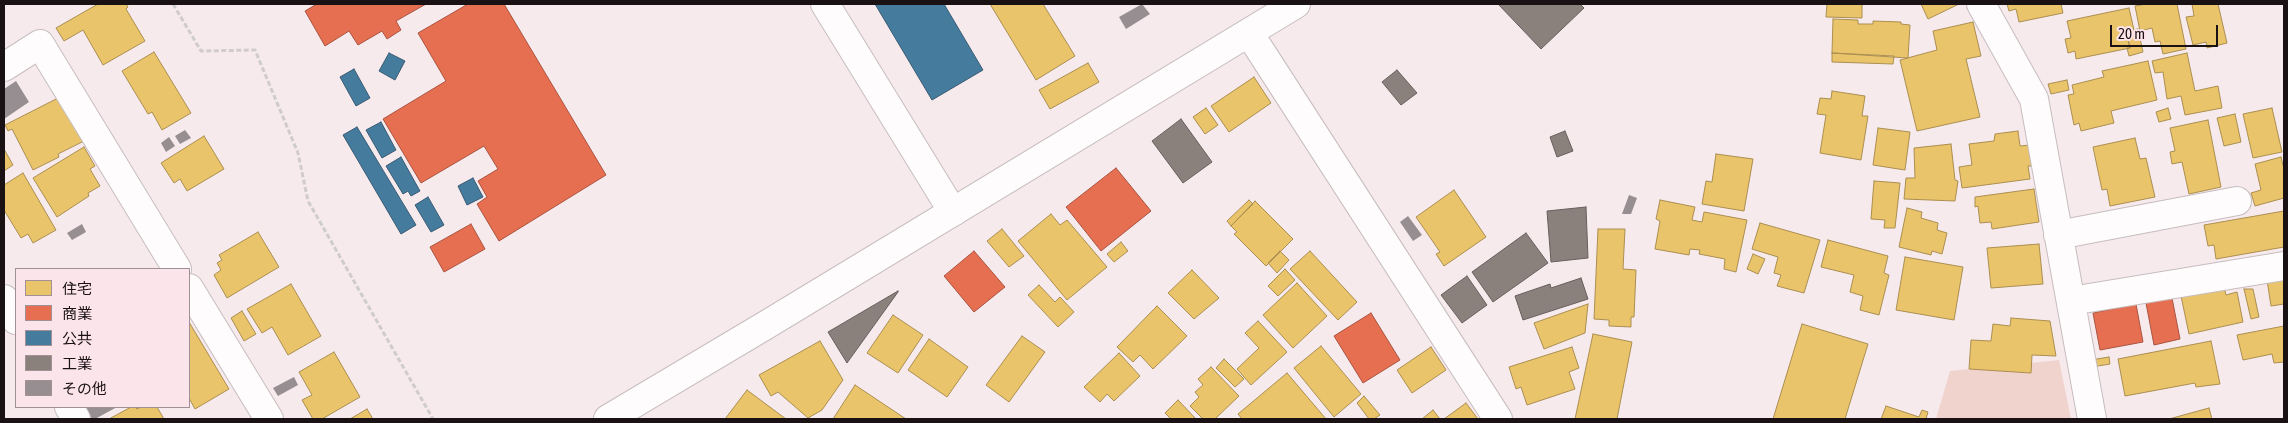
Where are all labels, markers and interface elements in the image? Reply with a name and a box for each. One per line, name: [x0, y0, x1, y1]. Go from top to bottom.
scale bar: [2113, 15, 2220, 47]
text: 20 m: [2118, 25, 2145, 42]
legend: [15, 268, 190, 408]
text: 住宅: [62, 280, 92, 297]
text: 商業: [62, 305, 92, 322]
text: 公共: [62, 330, 92, 347]
text: 工業: [62, 355, 92, 372]
text: その他: [62, 380, 107, 397]

